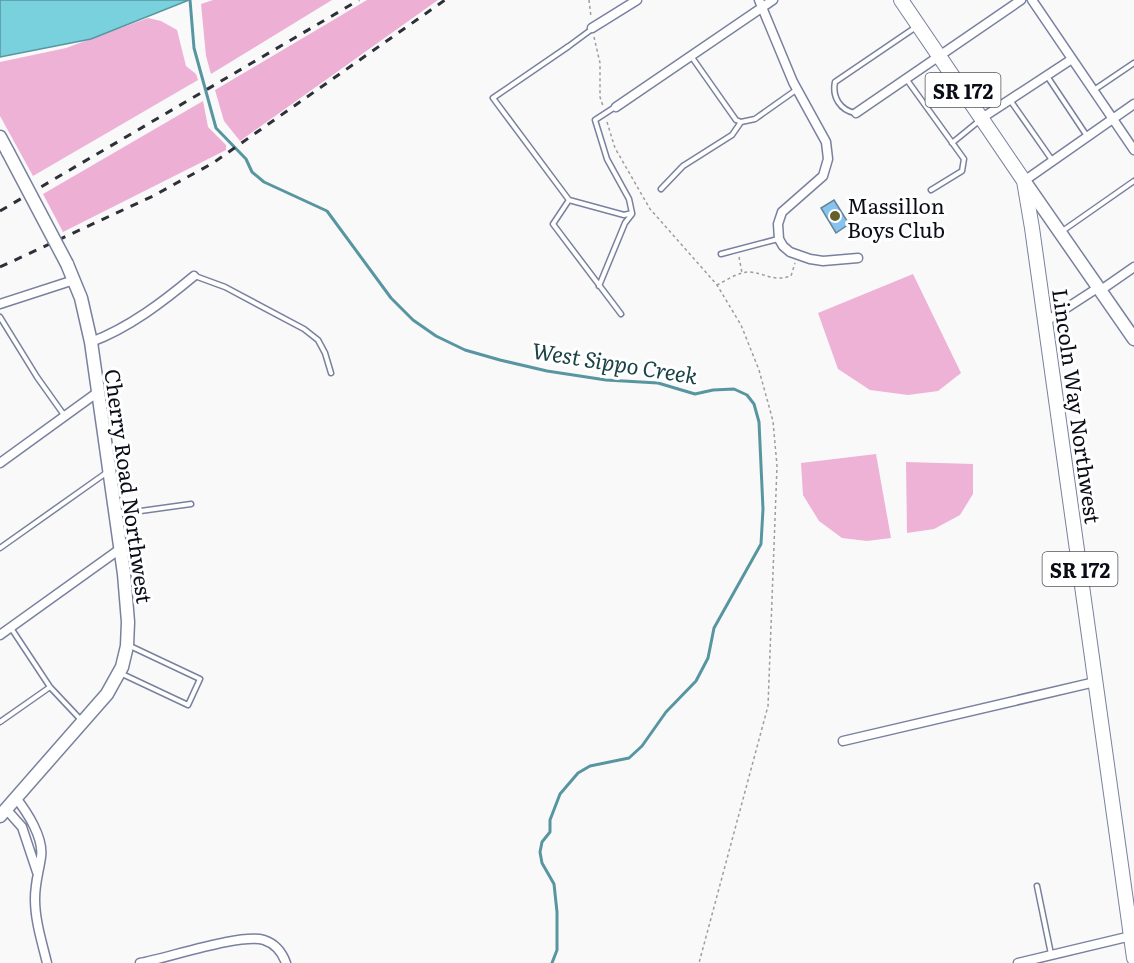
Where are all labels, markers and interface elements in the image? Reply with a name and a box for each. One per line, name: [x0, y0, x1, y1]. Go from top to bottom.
road number: SR 172: [926, 73, 1000, 107]
place label: Massillon Boys Club: [847, 189, 945, 244]
marker: Massillon Boys Club: [828, 209, 842, 223]
street label: Lincoln Way Northwest: [1046, 287, 1110, 526]
water label: West Sippo Creek: [530, 333, 700, 391]
street label: Cherry Road Northwest: [98, 367, 162, 606]
road number: SR 172: [1042, 552, 1118, 586]

